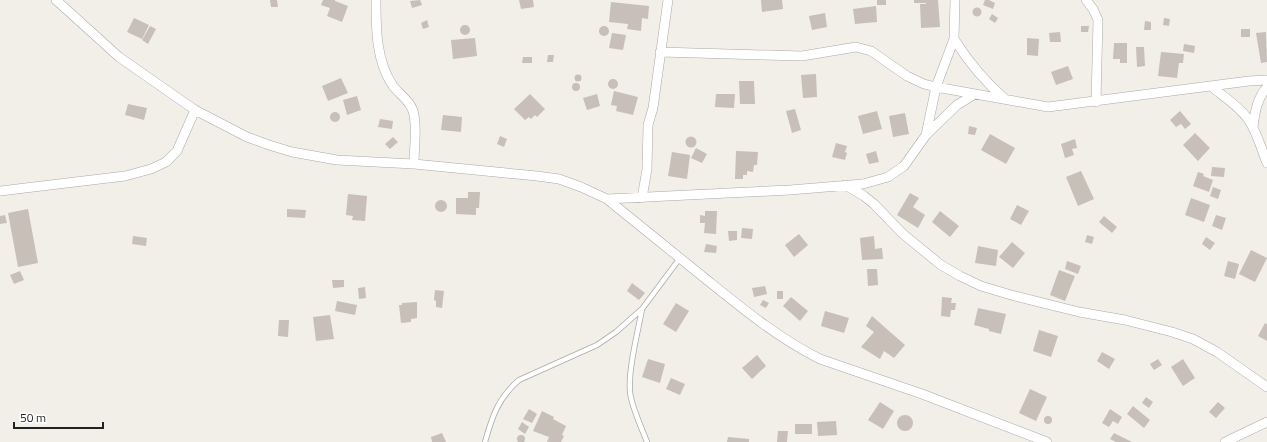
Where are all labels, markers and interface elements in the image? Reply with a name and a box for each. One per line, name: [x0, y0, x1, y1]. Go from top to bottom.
scale bar: [14, 404, 103, 430]
text: 50 m: [20, 408, 46, 427]

